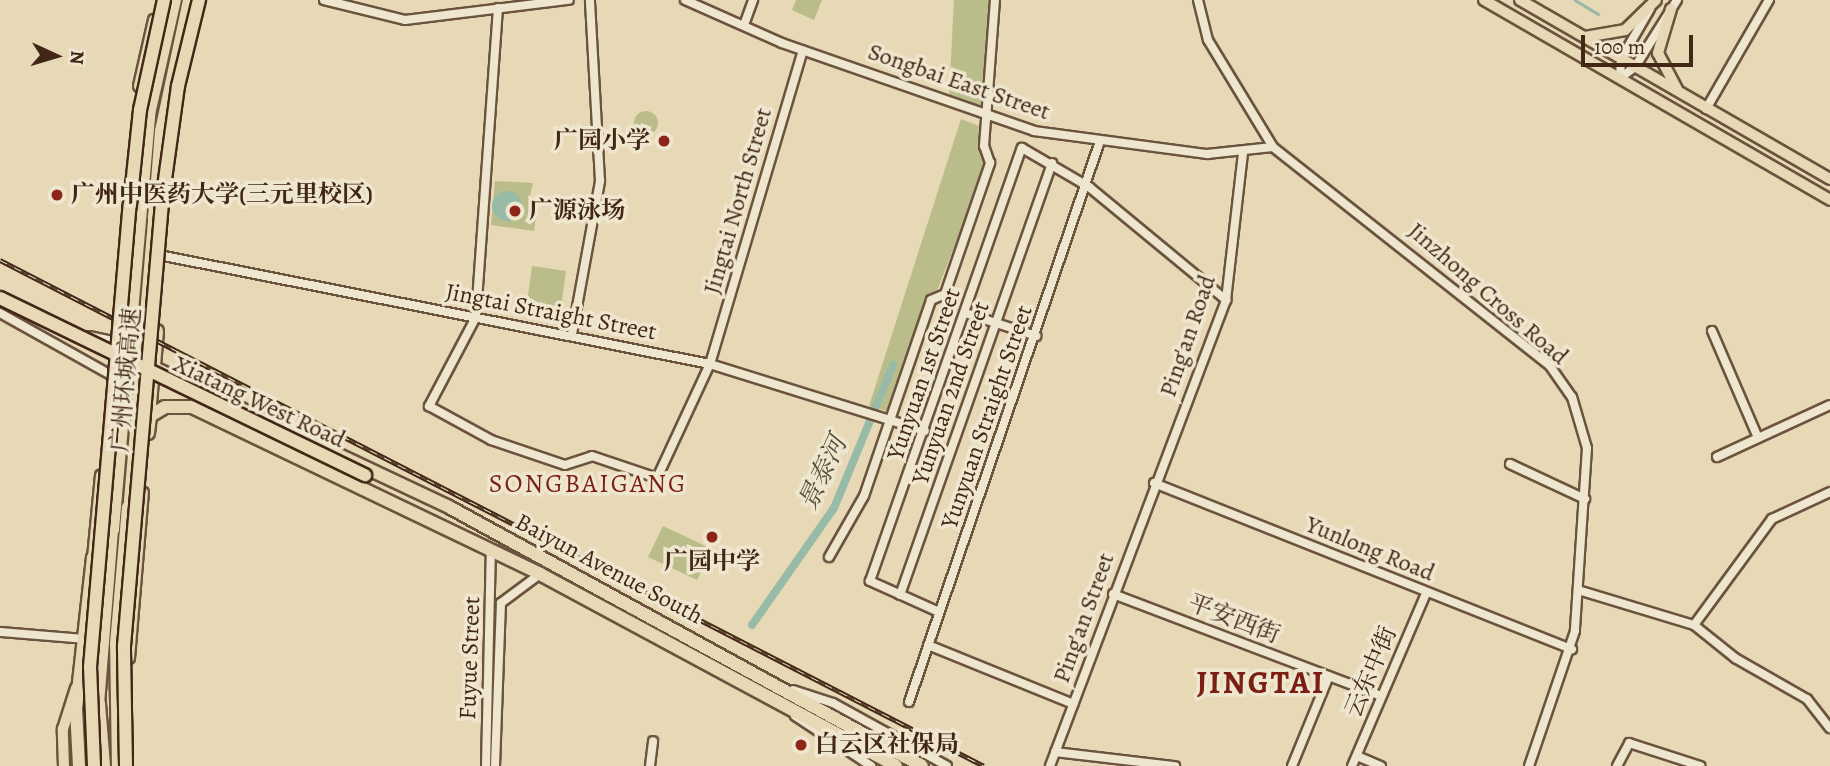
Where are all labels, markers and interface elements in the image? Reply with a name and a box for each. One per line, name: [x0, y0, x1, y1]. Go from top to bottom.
north arrow: [21, 21, 91, 91]
scale bar: [1585, 21, 1697, 65]
text: 100 m: [1594, 33, 1645, 61]
street label: Songbai East Street: [864, 37, 1054, 127]
text: N: [63, 50, 90, 65]
street label: Jingtai North Street: [698, 105, 778, 297]
place label: 广园小学: [554, 127, 650, 155]
marker: 广园小学: [656, 133, 672, 149]
place label: 广州中医药大学(三元里校区): [71, 181, 373, 209]
marker: 广州中医药大学(三元里校区): [49, 187, 65, 203]
place label: 广源泳场: [529, 197, 625, 225]
marker: 广源泳场: [507, 203, 523, 219]
street label: Jinzhong Cross Road: [1402, 217, 1574, 371]
street label: Ping'an Road: [1154, 271, 1222, 401]
street label: Jingtai Straight Street: [443, 277, 659, 347]
street label: Yunyuan 1st Street: [881, 284, 967, 464]
street label: Yunyuan 2nd Street: [906, 298, 996, 488]
street label: Yunyuan Straight Street: [935, 301, 1039, 533]
street label: 广州环城高速: [105, 307, 147, 453]
street label: Xiatang West Road: [168, 350, 350, 454]
water label: 景泰河: [792, 431, 854, 515]
district label: SONGBAIGANG: [490, 468, 686, 500]
street label: Baiyun Avenue South: [510, 507, 708, 631]
street label: Yunlong Road: [1302, 510, 1438, 588]
marker: 广园中学: [704, 529, 720, 545]
place label: 广园中学: [664, 548, 760, 576]
street label: Ping'an Street: [1047, 549, 1121, 687]
street label: 平安西街: [1184, 588, 1284, 650]
street label: Fuyue Street: [453, 596, 487, 720]
street label: 云东中街: [1339, 622, 1403, 722]
district label: JINGTAI: [1197, 663, 1325, 701]
place label: 白云区社保局: [815, 731, 959, 759]
marker: 白云区社保局: [793, 737, 809, 753]

